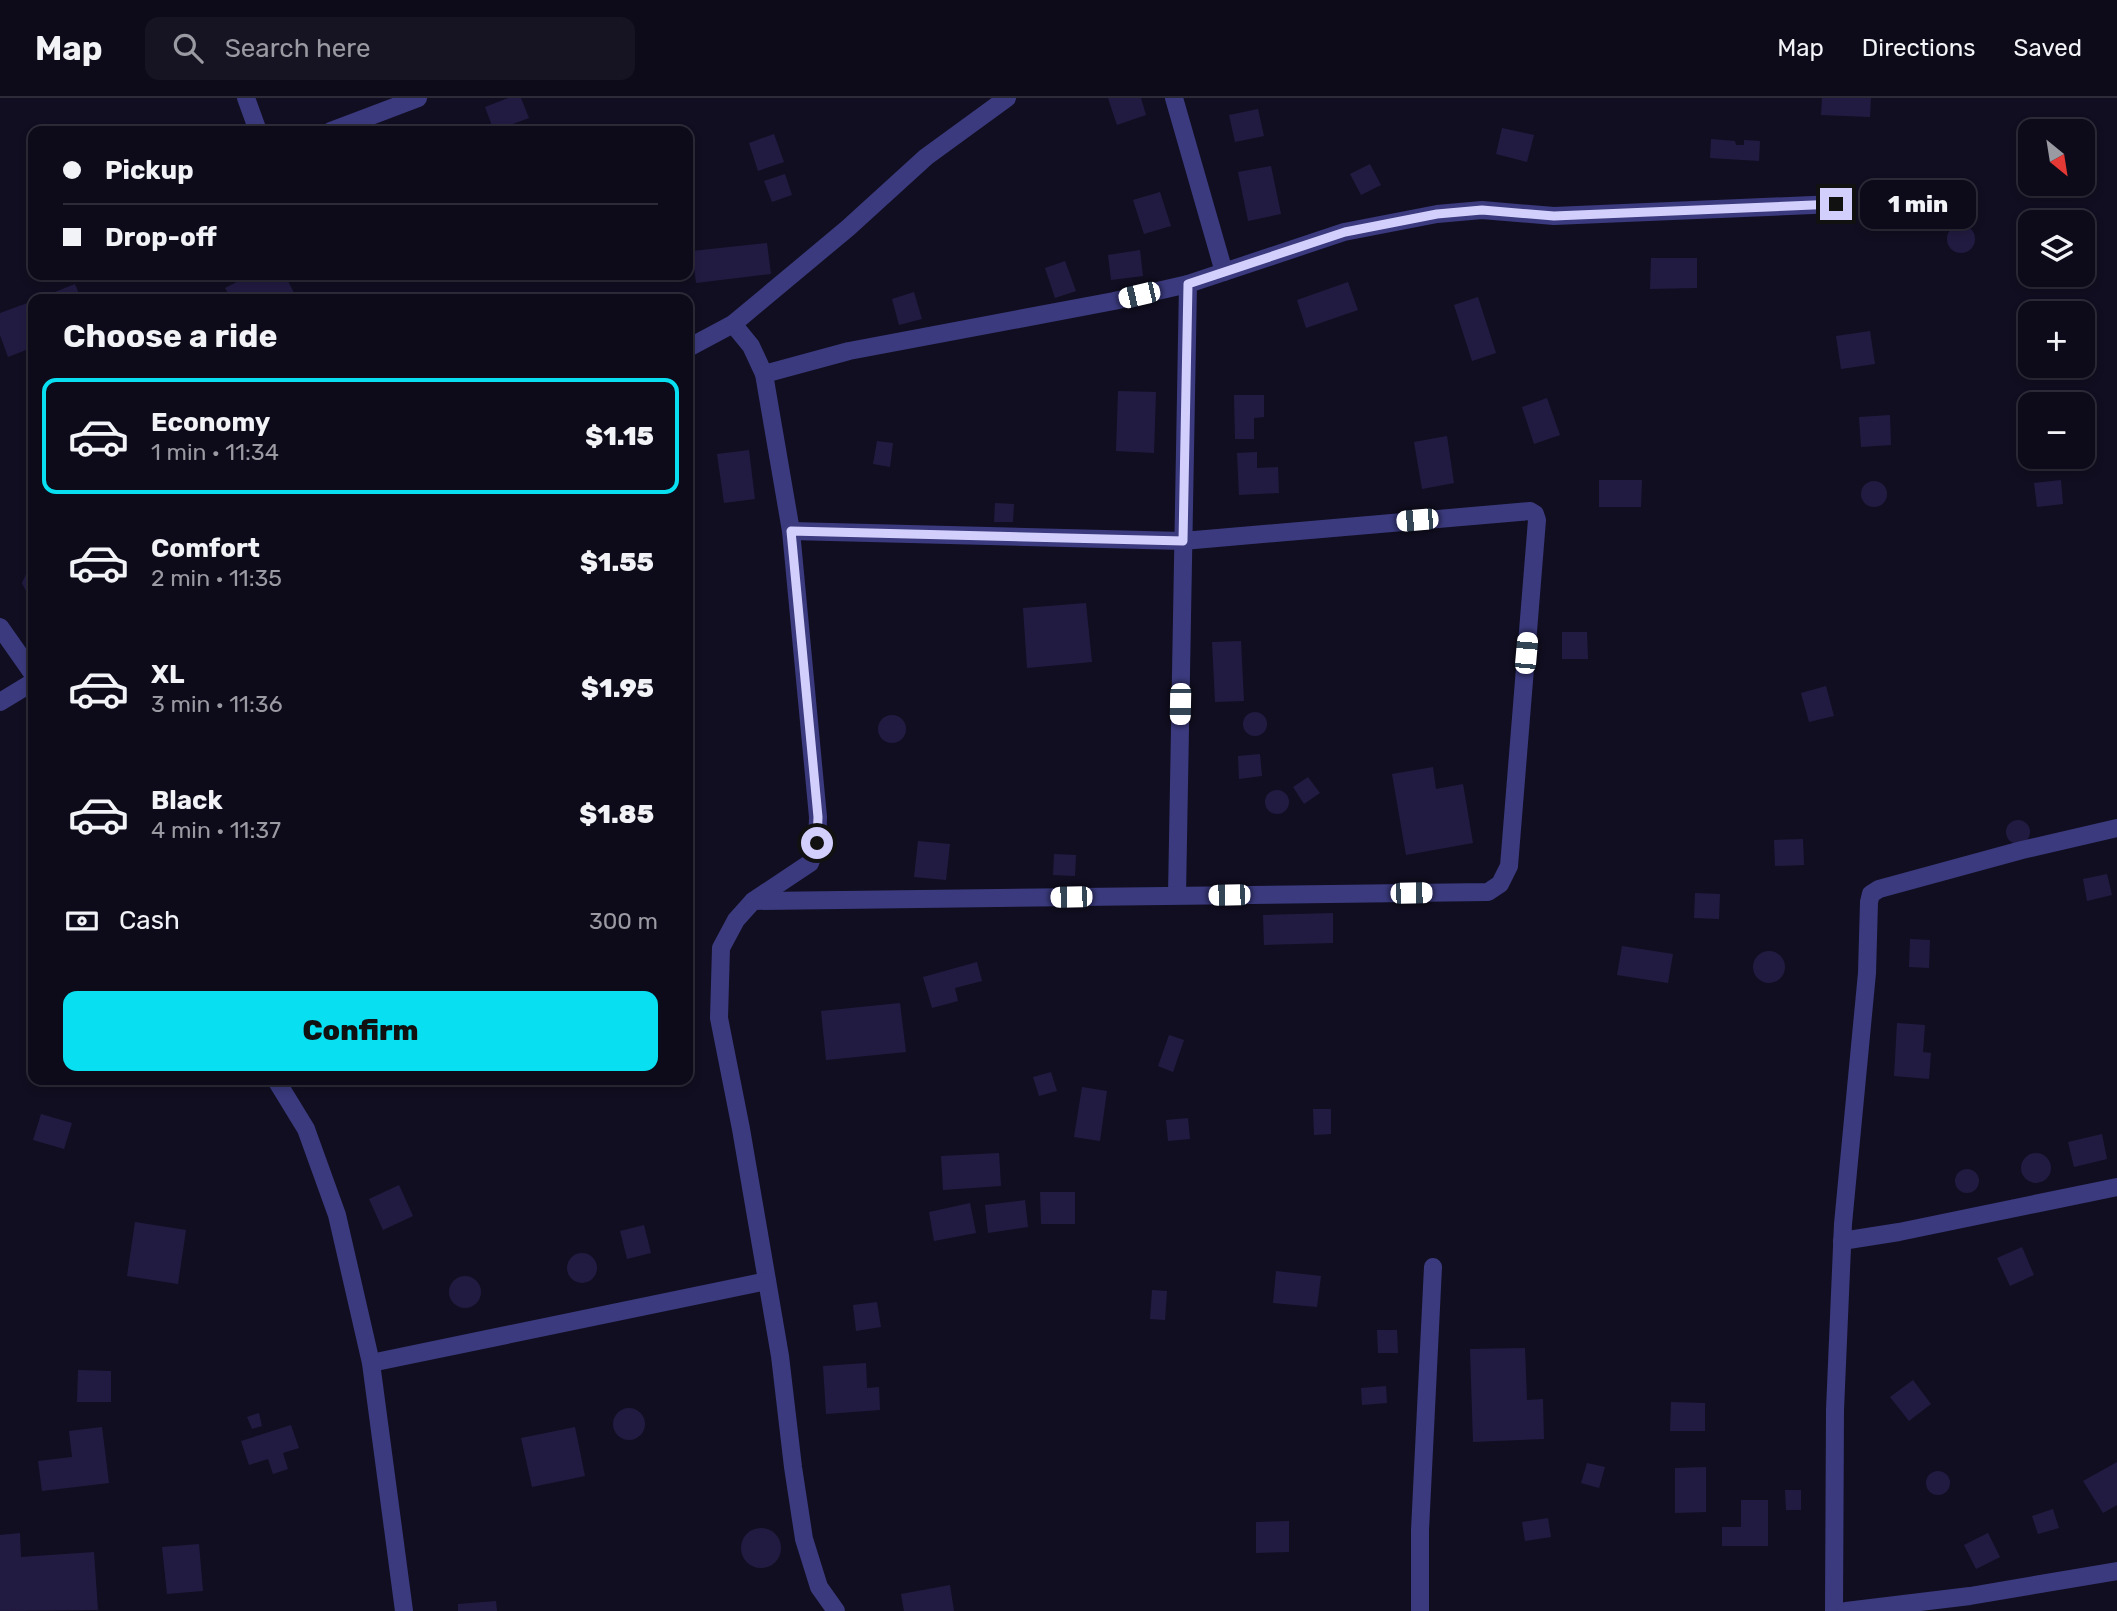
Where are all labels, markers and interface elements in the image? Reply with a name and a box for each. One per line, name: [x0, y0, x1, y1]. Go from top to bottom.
search box: [145, 17, 635, 80]
text: Map: [35, 29, 103, 68]
icon: search: [169, 29, 207, 67]
text: Search here: [225, 33, 370, 64]
text: Map: [1777, 34, 1824, 62]
text: Directions: [1862, 34, 1975, 62]
text: Saved: [2013, 34, 2082, 62]
north arrow: [2018, 119, 2095, 196]
map controls: [2018, 119, 2095, 469]
text: Pickup: [105, 155, 194, 186]
callout: 1 min: [1860, 180, 1976, 228]
route end: [1820, 188, 1852, 220]
text: 1 min: [1888, 190, 1948, 218]
button: layers: [2018, 210, 2095, 287]
text: Drop-off: [105, 222, 217, 253]
car: [1117, 280, 1162, 310]
button: +: [2018, 301, 2095, 378]
text: Choose a ride: [63, 317, 277, 355]
button: −: [2018, 392, 2095, 469]
icon: car: [67, 405, 130, 468]
text: Economy: [151, 407, 270, 438]
text: $1.15: [585, 421, 654, 452]
text: 1 min · 11:34: [151, 438, 279, 466]
car: [1396, 508, 1439, 532]
icon: car: [67, 531, 130, 594]
text: Comfort: [151, 533, 260, 564]
text: $1.55: [580, 547, 654, 578]
text: 2 min · 11:35: [151, 564, 282, 592]
car: [1514, 631, 1539, 675]
icon: car: [67, 657, 130, 720]
text: XL: [151, 659, 184, 690]
text: $1.95: [581, 673, 654, 704]
car: [1170, 683, 1191, 725]
text: 3 min · 11:36: [151, 690, 283, 718]
icon: car: [67, 783, 130, 846]
text: Black: [151, 785, 223, 816]
text: $1.85: [579, 799, 654, 830]
text: 4 min · 11:37: [151, 816, 281, 844]
route start: [801, 827, 833, 859]
car: [1390, 882, 1433, 904]
car: [1208, 884, 1251, 906]
car: [1050, 886, 1093, 908]
icon: cash: [63, 902, 101, 940]
text: Cash: [119, 905, 180, 936]
text: 300 m: [589, 907, 658, 935]
button: Confirm: [63, 991, 658, 1071]

